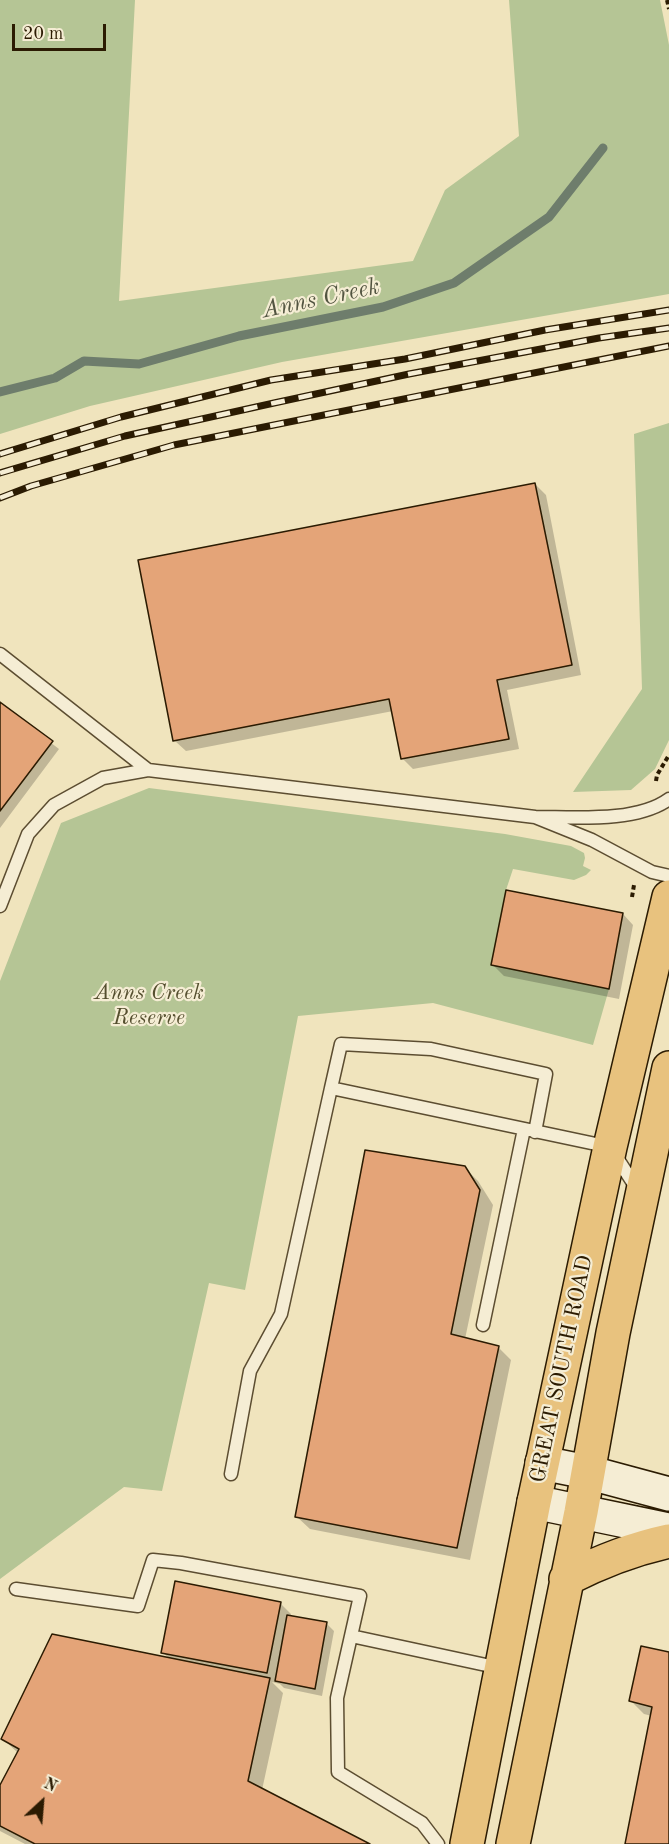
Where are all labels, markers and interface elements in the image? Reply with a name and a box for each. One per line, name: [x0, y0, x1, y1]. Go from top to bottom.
scale bar: [15, 12, 110, 50]
text: 20 m: [23, 25, 63, 43]
water label: Anns Creek: [260, 272, 382, 326]
park label: Anns Creek Reserve: [94, 980, 204, 1032]
street label: GREAT SOUTH ROAD: [525, 1253, 599, 1485]
north arrow: [12, 1772, 72, 1832]
text: N: [41, 1776, 59, 1796]

